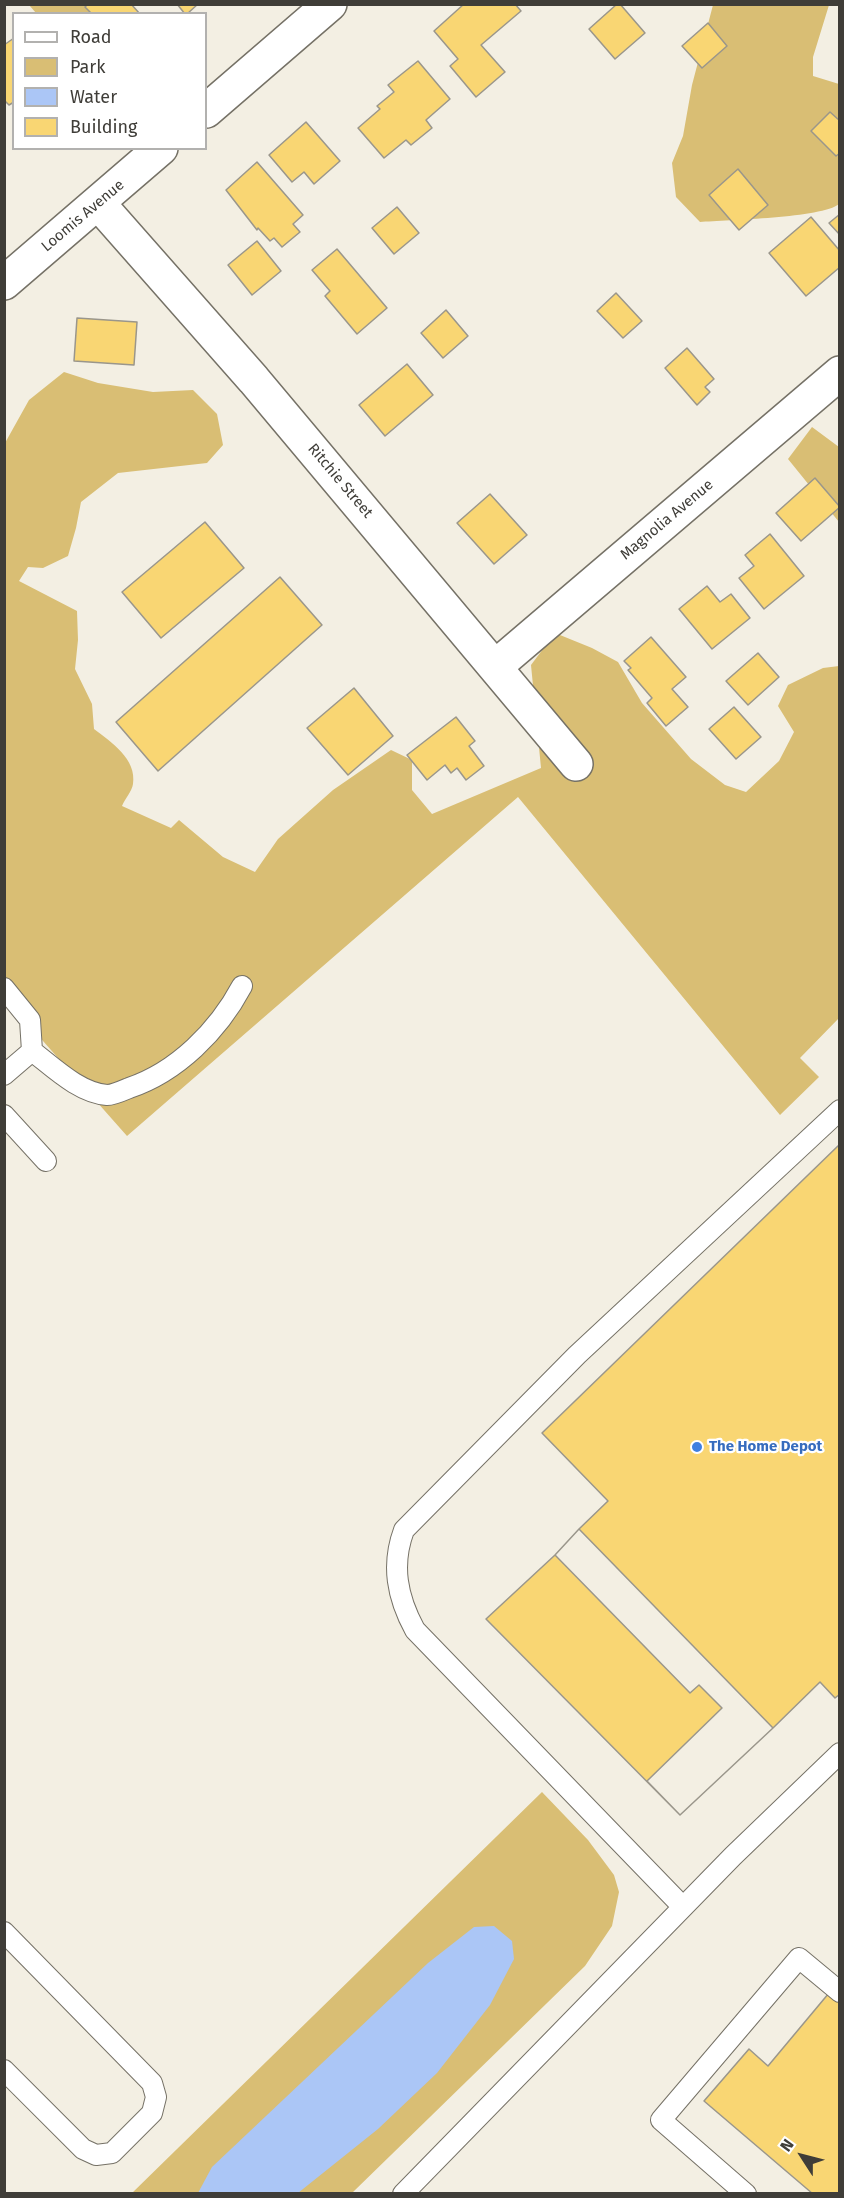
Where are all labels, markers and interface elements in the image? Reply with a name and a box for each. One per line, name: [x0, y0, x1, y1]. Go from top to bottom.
legend: [12, 12, 207, 150]
text: Road: [70, 26, 112, 48]
text: Park: [70, 56, 105, 78]
text: Water: [70, 86, 117, 108]
text: Building: [70, 116, 137, 138]
street label: Loomis Avenue: [38, 176, 128, 256]
street label: Ritchie Street: [304, 440, 376, 522]
street label: Magnolia Avenue: [617, 476, 717, 564]
place label: The Home Depot: [709, 1438, 822, 1456]
marker: The Home Depot: [690, 1440, 704, 1454]
north arrow: [772, 2126, 832, 2186]
text: N: [776, 2135, 798, 2155]

